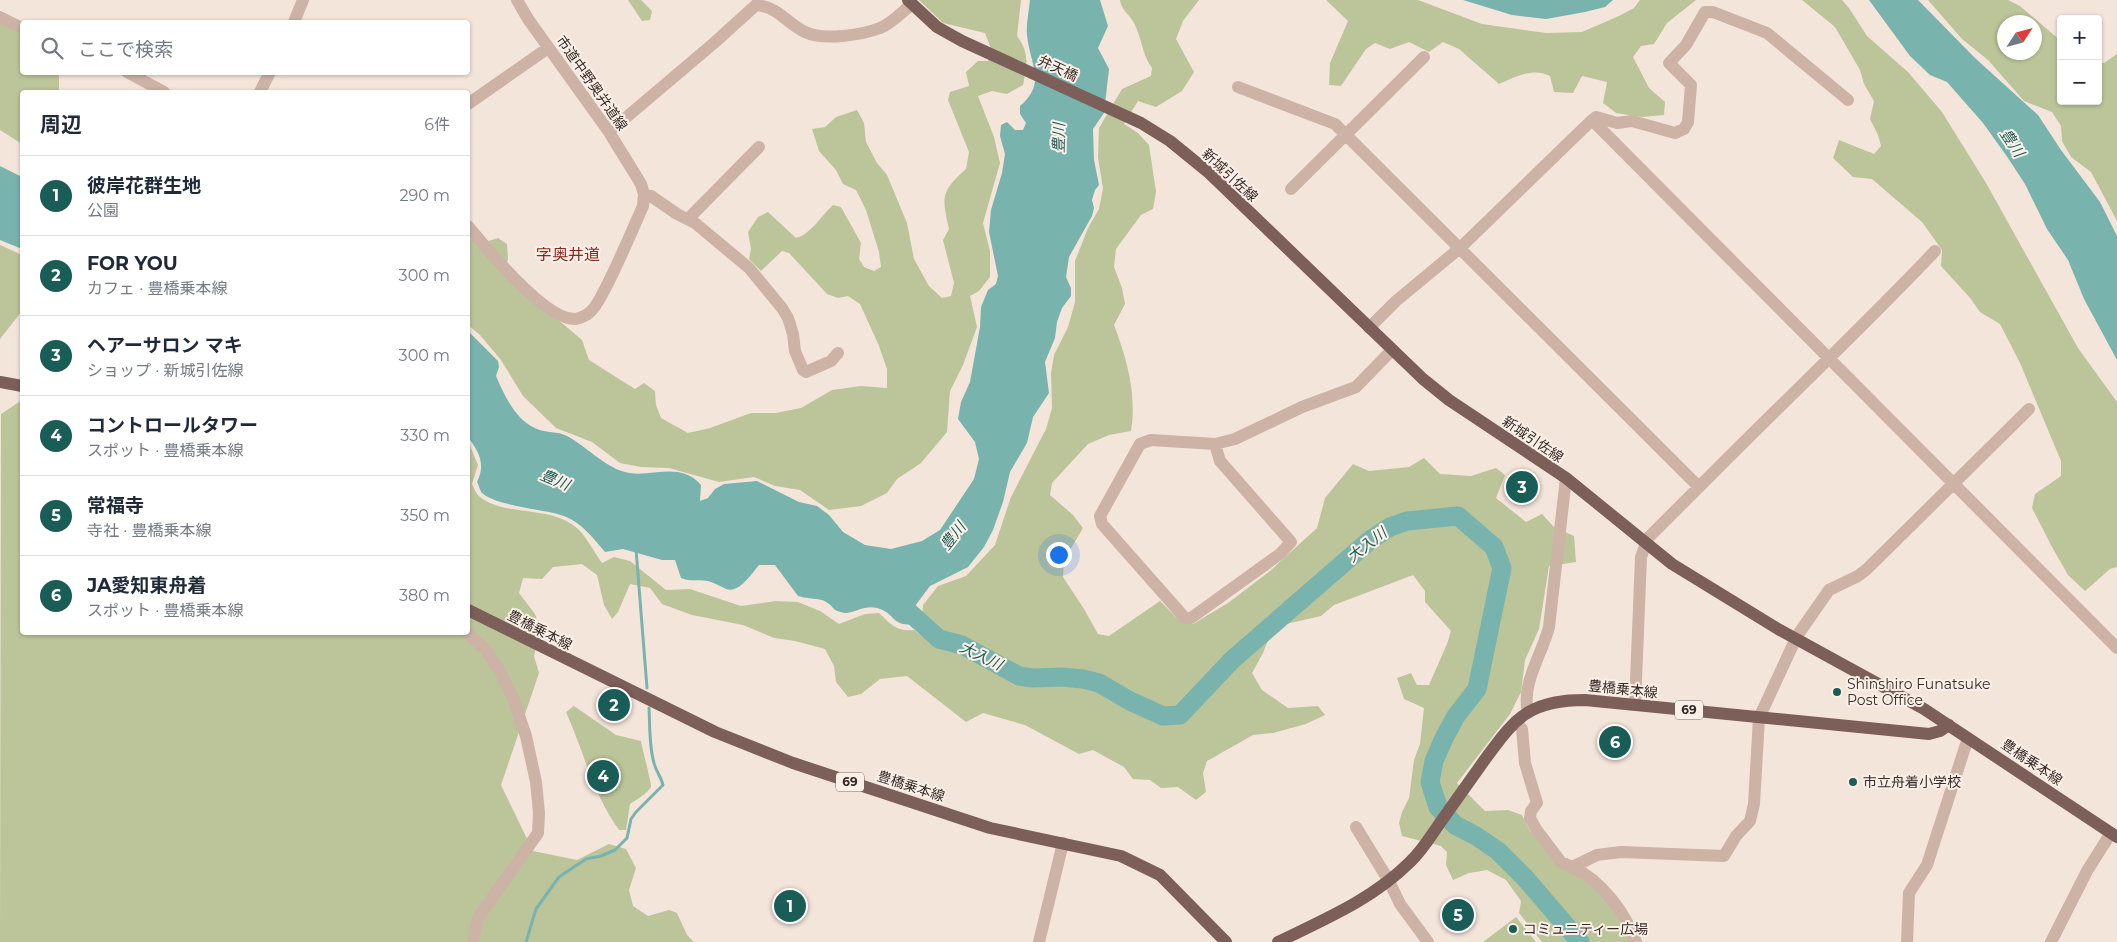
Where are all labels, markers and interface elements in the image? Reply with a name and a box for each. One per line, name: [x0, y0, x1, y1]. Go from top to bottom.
north arrow: [1997, 15, 2042, 60]
map controls: [2057, 15, 2102, 105]
button: +: [2057, 15, 2102, 60]
search box: [20, 20, 470, 75]
street label: 市道中野奥井道線: [553, 32, 631, 134]
icon: search: [38, 34, 66, 62]
text: ここで検索: [78, 38, 173, 61]
street label: 弁天橋: [1035, 51, 1081, 85]
button: −: [2057, 60, 2102, 105]
text: 周辺: [40, 112, 82, 137]
text: 6件: [424, 115, 450, 134]
water label: 豊川: [1049, 121, 1068, 153]
water label: 豊川: [1996, 125, 2030, 162]
street label: 新城引佐線: [1198, 145, 1262, 205]
text: 彼岸花群生地: [87, 174, 201, 197]
text: 1: [53, 186, 59, 205]
text: 290 m: [399, 186, 450, 205]
text: 公園: [87, 201, 119, 220]
district label: 字奥井道: [536, 245, 600, 264]
text: FOR YOU: [87, 252, 178, 275]
text: 2: [51, 266, 61, 285]
text: 300 m: [399, 266, 450, 285]
text: カフェ · 豊橋乗本線: [87, 279, 227, 298]
text: ヘアーサロン マキ: [87, 334, 243, 357]
text: 3: [51, 346, 61, 365]
text: 300 m: [399, 346, 450, 365]
text: ショップ · 新城引佐線: [87, 361, 243, 380]
street label: 新城引佐線: [1499, 412, 1567, 466]
text: コントロールタワー: [87, 414, 258, 437]
text: 4: [50, 426, 62, 445]
text: 330 m: [400, 426, 450, 445]
text: スポット · 豊橋乗本線: [87, 441, 243, 460]
water label: 豊川: [538, 465, 575, 495]
pin: 3: [1506, 468, 1538, 506]
text: 常福寺: [87, 494, 144, 517]
text: 5: [51, 506, 61, 525]
text: 350 m: [400, 506, 450, 525]
water label: 豊川: [936, 516, 971, 553]
text: 寺社 · 豊橋乗本線: [87, 521, 211, 540]
water label: 大入川: [1343, 522, 1392, 566]
your location: [1046, 542, 1072, 568]
text: JA愛知東舟着: [87, 574, 207, 597]
text: 6: [51, 586, 61, 605]
text: 380 m: [399, 586, 450, 605]
text: スポット · 豊橋乗本線: [87, 601, 243, 620]
street label: 豊橋乗本線: [505, 606, 575, 654]
water label: 大入川: [957, 637, 1007, 675]
place label: Shinshiro Funatsuke Post Office: [1847, 675, 1990, 709]
street label: 豊橋乗本線: [1587, 676, 1659, 702]
pin: 2: [598, 686, 630, 724]
marker: Shinshiro Funatsuke Post Office: [1831, 686, 1843, 698]
road number: 69: [1675, 700, 1703, 720]
pin: 6: [1599, 723, 1631, 761]
street label: 豊橋乗本線: [1998, 735, 2066, 789]
pin: 4: [587, 757, 619, 795]
street label: 豊橋乗本線: [875, 767, 947, 805]
road number: 69: [836, 772, 864, 792]
place label: 市立舟着小学校: [1863, 773, 1961, 791]
marker: 市立舟着小学校: [1847, 776, 1859, 788]
pin: 1: [774, 887, 806, 925]
pin: 5: [1442, 896, 1474, 934]
place label: コミュニティー広場: [1523, 920, 1648, 938]
marker: コミュニティー広場: [1507, 923, 1519, 935]

